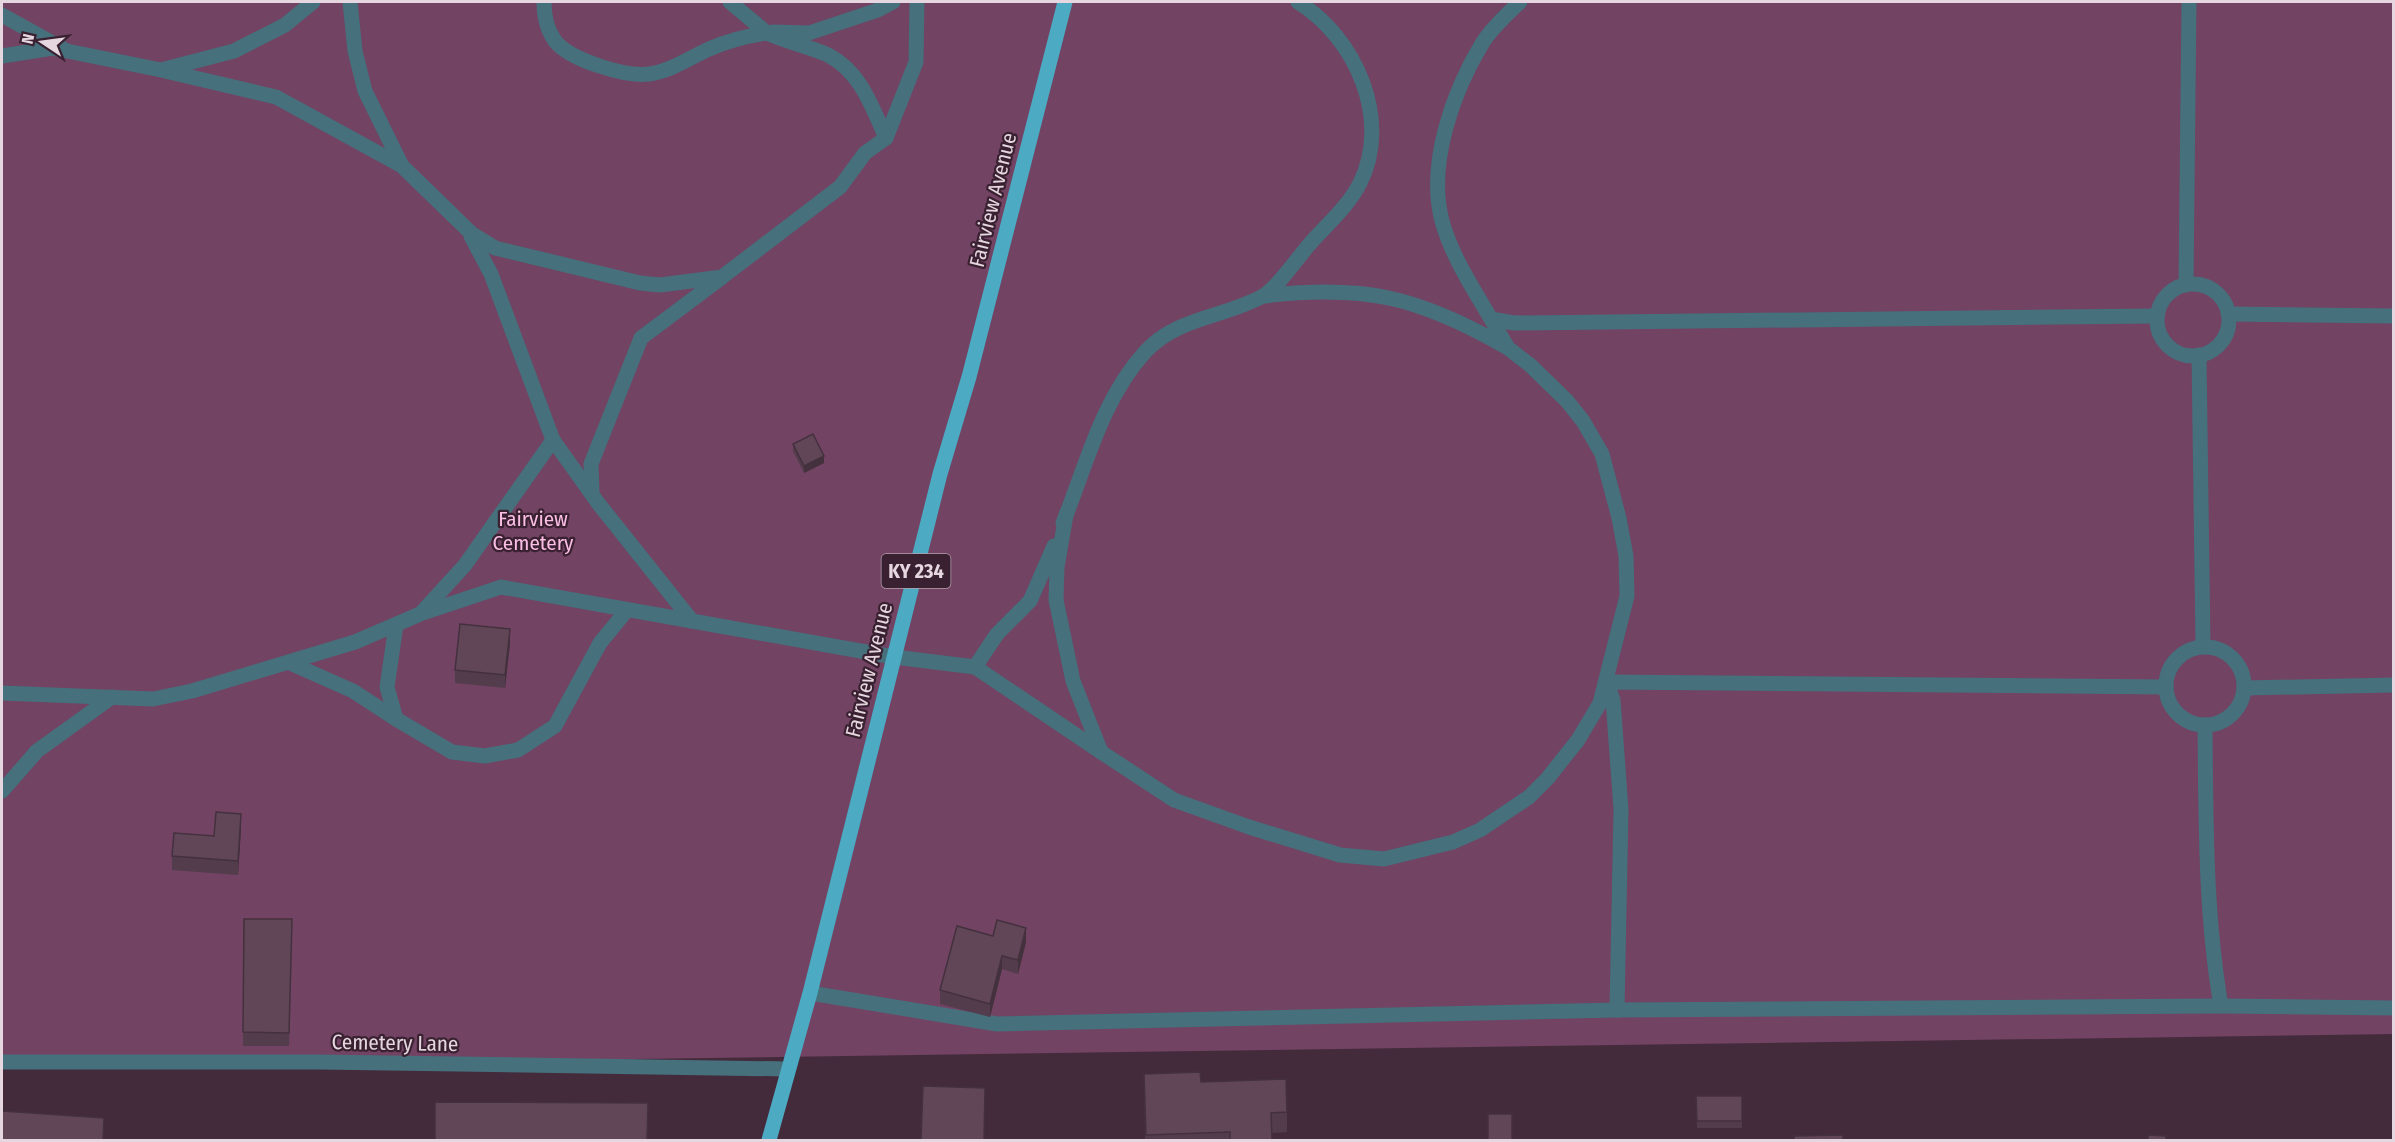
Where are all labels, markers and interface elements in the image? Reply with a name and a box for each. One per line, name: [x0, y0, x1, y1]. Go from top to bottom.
north arrow: [12, 12, 72, 72]
text: N: [18, 32, 38, 46]
street label: Fairview Avenue: [964, 130, 1022, 270]
park label: Fairview Cemetery: [493, 506, 574, 556]
road number: KY 234: [882, 554, 950, 588]
street label: Fairview Avenue: [840, 600, 898, 740]
street label: Cemetery Lane: [331, 1029, 459, 1057]

